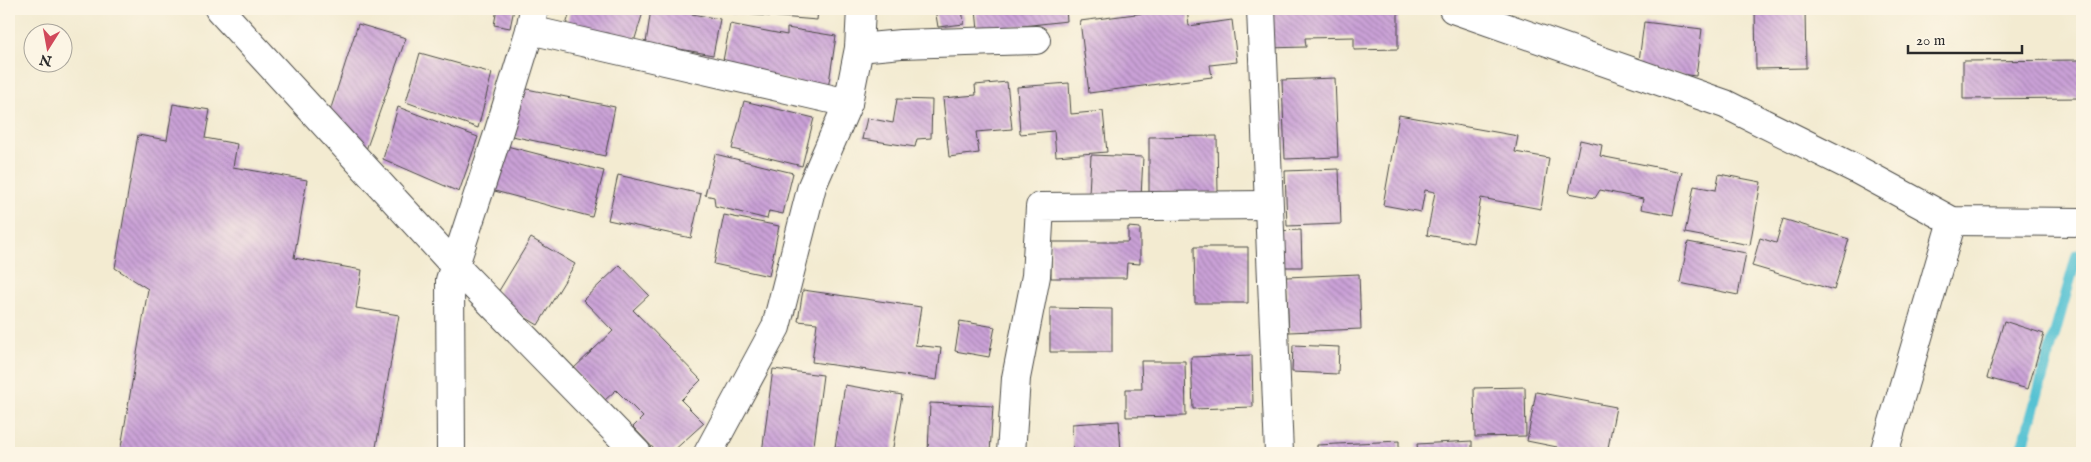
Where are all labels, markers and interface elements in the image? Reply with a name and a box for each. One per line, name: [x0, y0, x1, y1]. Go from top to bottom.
north arrow: [22, 22, 72, 72]
scale bar: [1908, 22, 2022, 54]
text: 20 m: [1916, 31, 1946, 50]
text: N: [38, 50, 54, 70]

